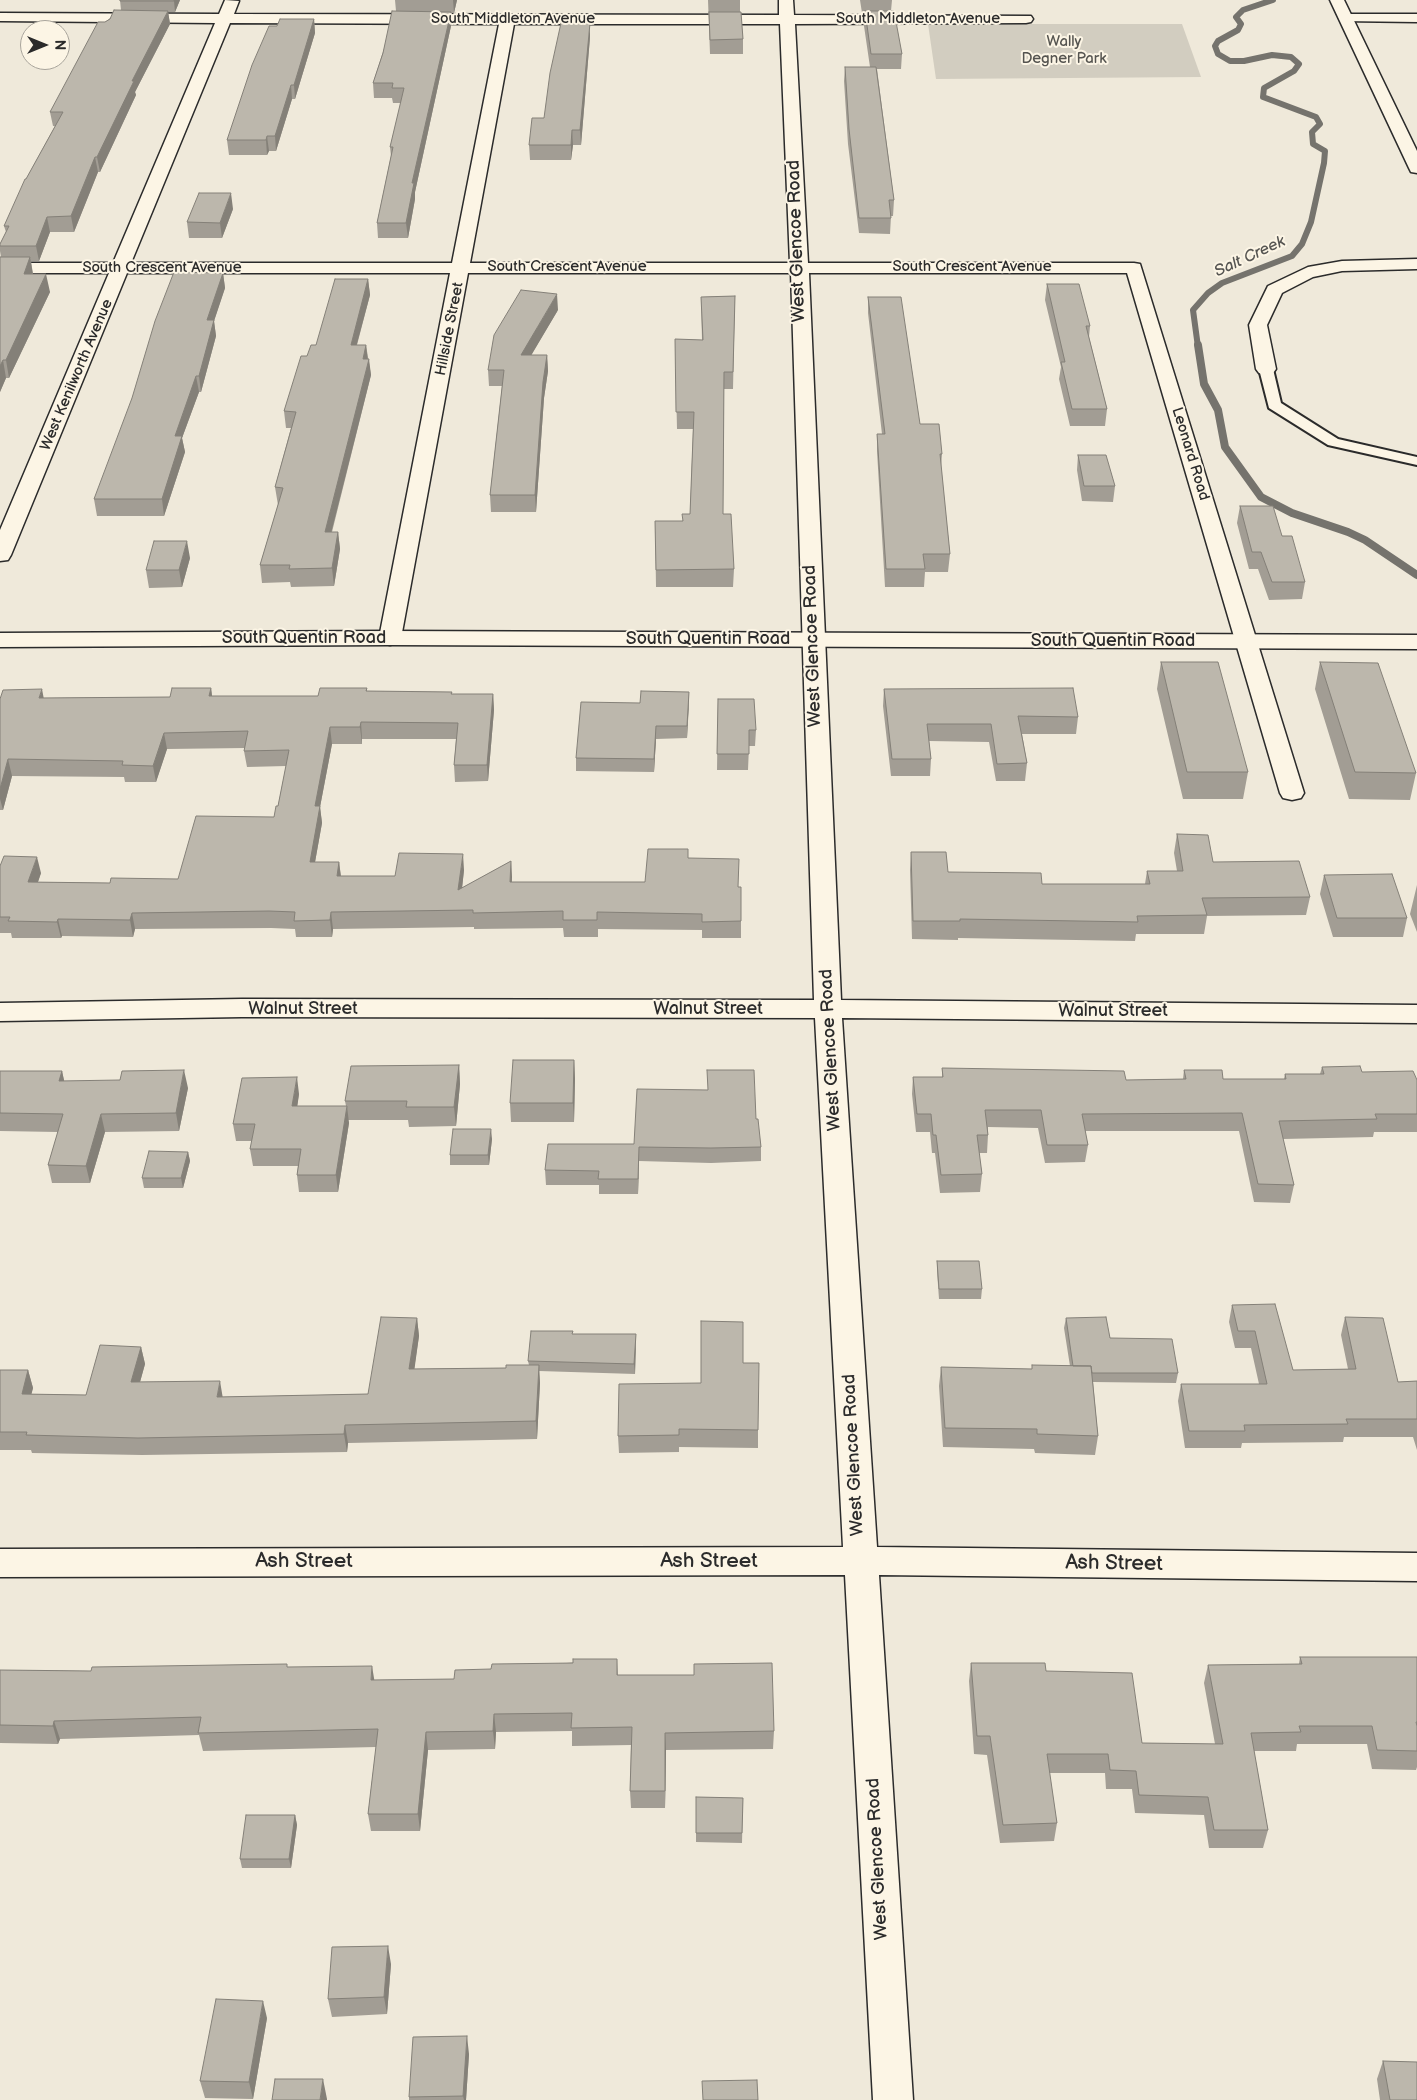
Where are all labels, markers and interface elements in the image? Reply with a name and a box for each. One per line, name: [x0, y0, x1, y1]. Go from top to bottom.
street label: South Middleton Avenue: [431, 10, 595, 28]
street label: South Middleton Avenue: [836, 10, 1000, 28]
north arrow: [20, 20, 70, 70]
park label: Wally Degner Park: [1021, 33, 1107, 68]
text: N: [51, 40, 68, 50]
street label: West Glencoe Road: [783, 159, 811, 323]
water label: Salt Creek: [1212, 232, 1288, 282]
street label: South Crescent Avenue: [487, 258, 647, 276]
street label: South Crescent Avenue: [892, 258, 1052, 276]
street label: South Crescent Avenue: [82, 259, 242, 277]
street label: Hillside Street: [432, 281, 468, 377]
street label: West Kenilworth Avenue: [37, 297, 117, 453]
street label: Leonard Road: [1167, 405, 1213, 503]
street label: West Glencoe Road: [799, 564, 827, 728]
street label: South Quentin Road: [222, 627, 386, 649]
street label: South Quentin Road: [626, 628, 790, 650]
street label: South Quentin Road: [1031, 630, 1195, 652]
street label: West Glencoe Road: [816, 968, 846, 1132]
street label: Walnut Street: [248, 998, 358, 1020]
street label: Walnut Street: [653, 998, 763, 1020]
street label: Walnut Street: [1058, 1000, 1168, 1022]
street label: West Glencoe Road: [839, 1373, 869, 1537]
street label: Ash Street: [255, 1549, 353, 1575]
street label: Ash Street: [660, 1549, 758, 1575]
street label: Ash Street: [1065, 1551, 1163, 1577]
street label: West Glencoe Road: [863, 1777, 893, 1941]

